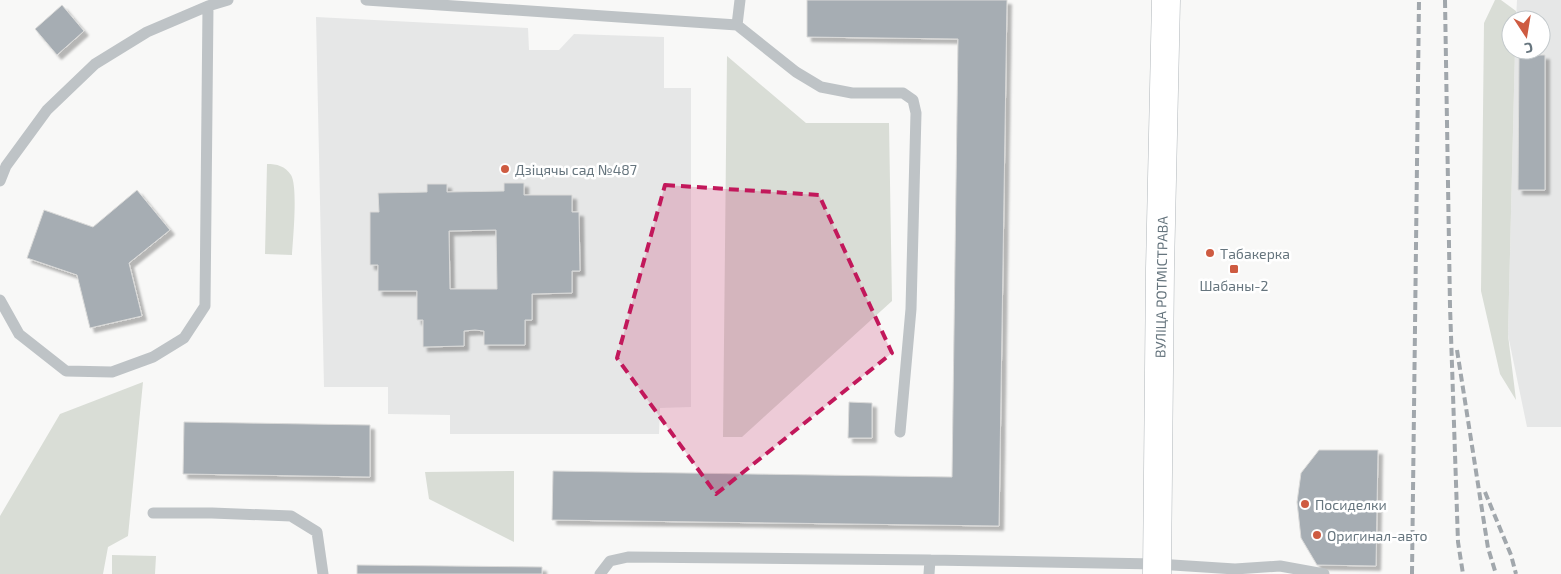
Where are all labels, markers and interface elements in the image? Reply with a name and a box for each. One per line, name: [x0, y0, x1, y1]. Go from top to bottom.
north arrow: [1501, 10, 1551, 60]
text: С: [1523, 39, 1535, 57]
place label: Дзіцячы сад №487: [515, 161, 637, 178]
marker: Дзіцячы сад №487: [499, 163, 511, 175]
street label: ВУЛІЦА РОТМІСТРАВА: [1151, 215, 1171, 358]
place label: Табакерка: [1220, 245, 1290, 262]
marker: Табакерка: [1204, 247, 1216, 259]
marker: Шабаны-2: [1228, 263, 1240, 275]
place label: Шабаны-2: [1200, 277, 1269, 294]
place label: Посиделки: [1315, 496, 1387, 513]
marker: Посиделки: [1299, 498, 1311, 510]
place label: Оригинал-авто: [1327, 527, 1428, 544]
marker: Оригинал-авто: [1311, 529, 1323, 541]

